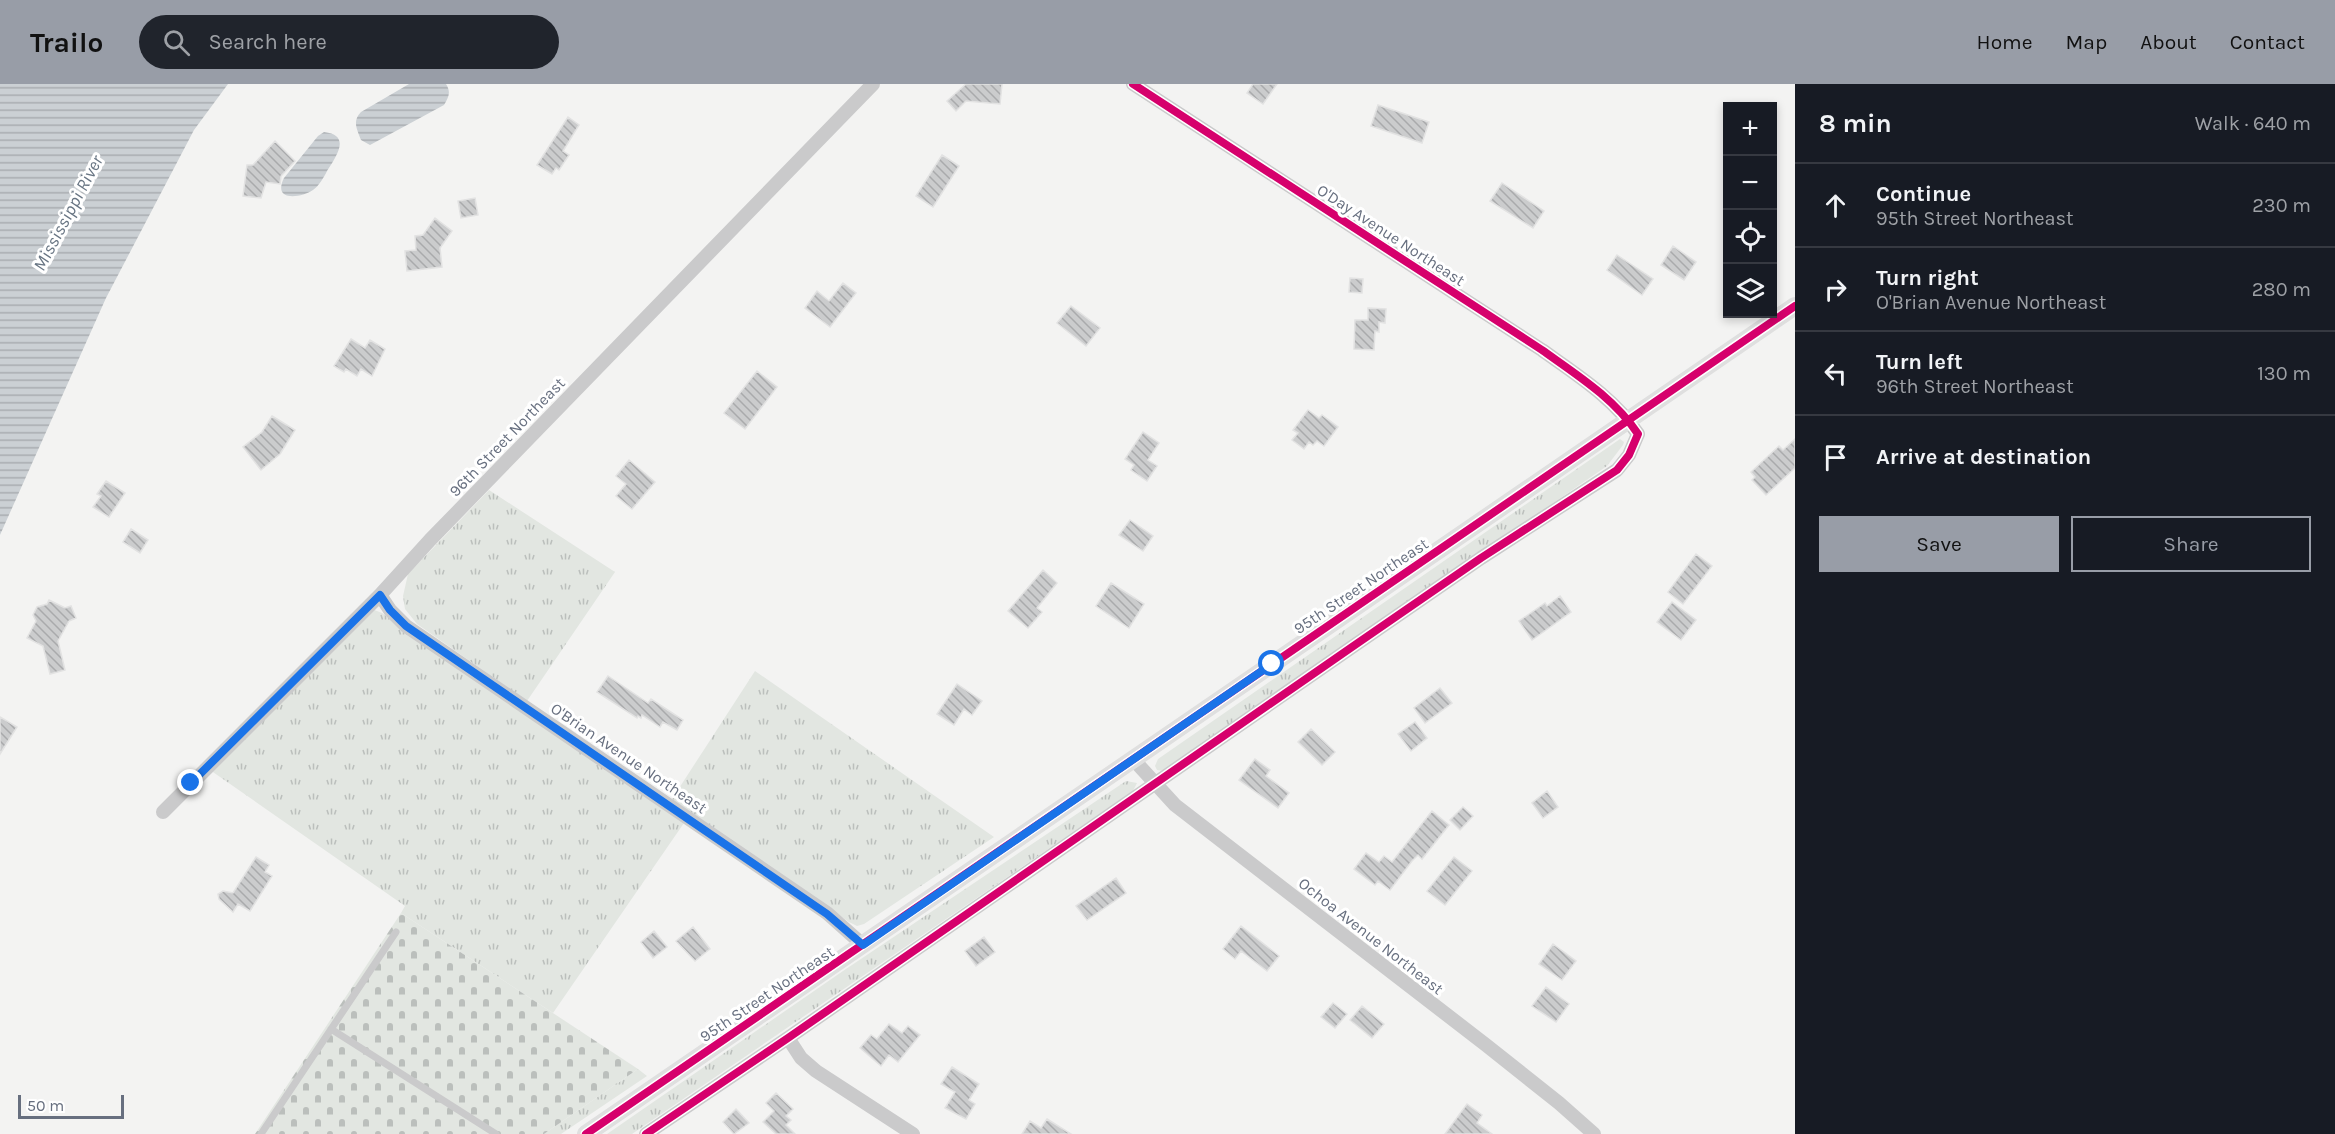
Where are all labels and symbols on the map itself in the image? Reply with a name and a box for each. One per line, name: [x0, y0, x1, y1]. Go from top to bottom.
water label: Mississippi River: [28, 151, 108, 275]
street label: O'Day Avenue Northeast: [1314, 180, 1468, 290]
street label: 96th Street Northeast: [445, 373, 569, 501]
street label: 95th Street Northeast: [1290, 534, 1432, 638]
route start: [1258, 650, 1284, 676]
street label: O'Brian Avenue Northeast: [547, 699, 711, 817]
route end: [177, 769, 203, 795]
street label: Ochoa Avenue Northeast: [1295, 874, 1447, 998]
street label: 95th Street Northeast: [696, 942, 838, 1046]
scale bar: [18, 1092, 124, 1120]

